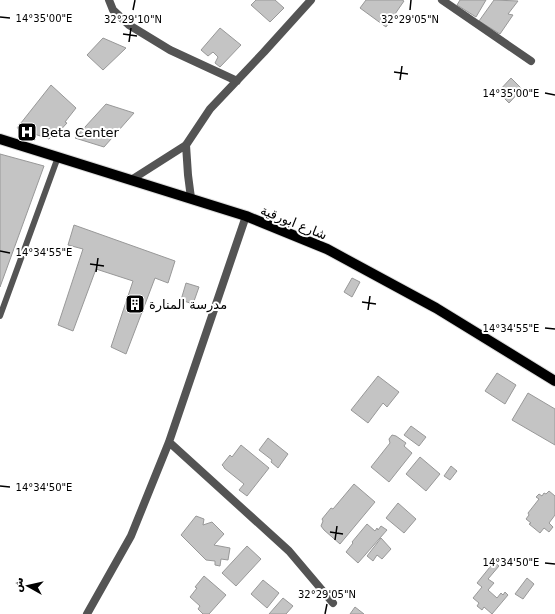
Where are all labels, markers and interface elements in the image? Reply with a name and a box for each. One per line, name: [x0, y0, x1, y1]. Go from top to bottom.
text: 14°35'00"E: [16, 13, 72, 24]
text: 32°29'10"N: [104, 14, 162, 25]
text: 32°29'05"N: [381, 14, 439, 25]
text: 14°35'00"E: [483, 88, 539, 99]
hospital icon: Beta Center: [16, 121, 38, 143]
place label: Beta Center: [41, 125, 120, 140]
street label: شارع ابورقية: [258, 202, 329, 244]
text: 14°34'55"E: [16, 247, 72, 258]
building icon: مدرسة المنارة: [124, 293, 146, 315]
place label: مدرسة المنارة: [149, 297, 227, 313]
text: 14°34'55"E: [483, 323, 539, 334]
text: 14°34'50"E: [16, 482, 72, 493]
text: 14°34'50"E: [483, 557, 539, 568]
north arrow: [8, 566, 48, 606]
text: ش: [11, 576, 26, 593]
text: 32°29'05"N: [298, 589, 356, 600]

